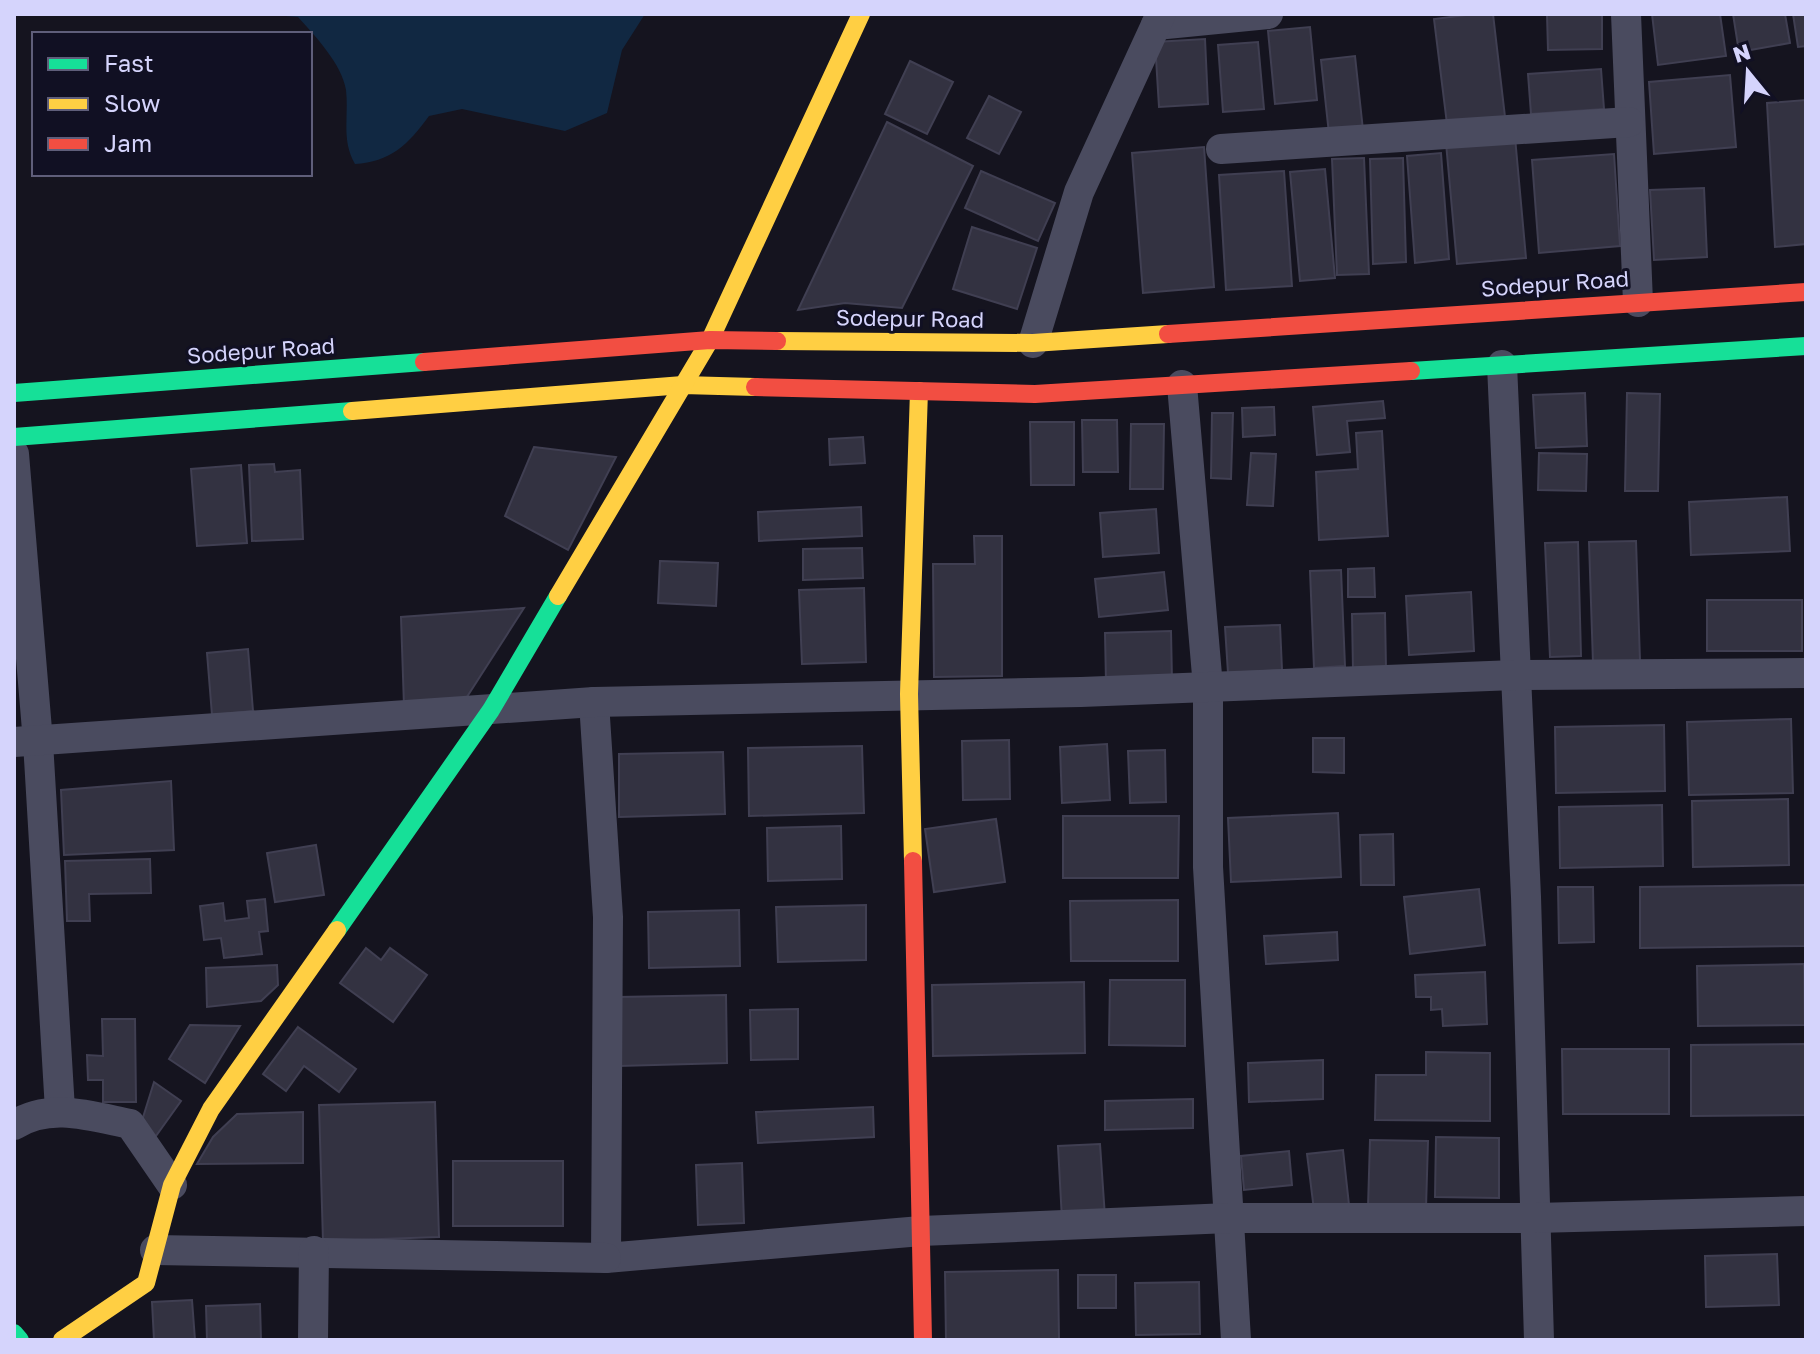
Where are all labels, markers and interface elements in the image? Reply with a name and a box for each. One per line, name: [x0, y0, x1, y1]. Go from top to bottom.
legend: [32, 32, 312, 176]
north arrow: [1708, 32, 1788, 112]
text: N: [1730, 37, 1754, 68]
text: Fast: [104, 48, 154, 77]
text: Slow: [104, 88, 160, 117]
text: Jam: [104, 128, 152, 157]
street label: Sodepur Road: [1480, 264, 1630, 302]
street label: Sodepur Road: [836, 303, 984, 333]
street label: Sodepur Road: [186, 331, 336, 369]

